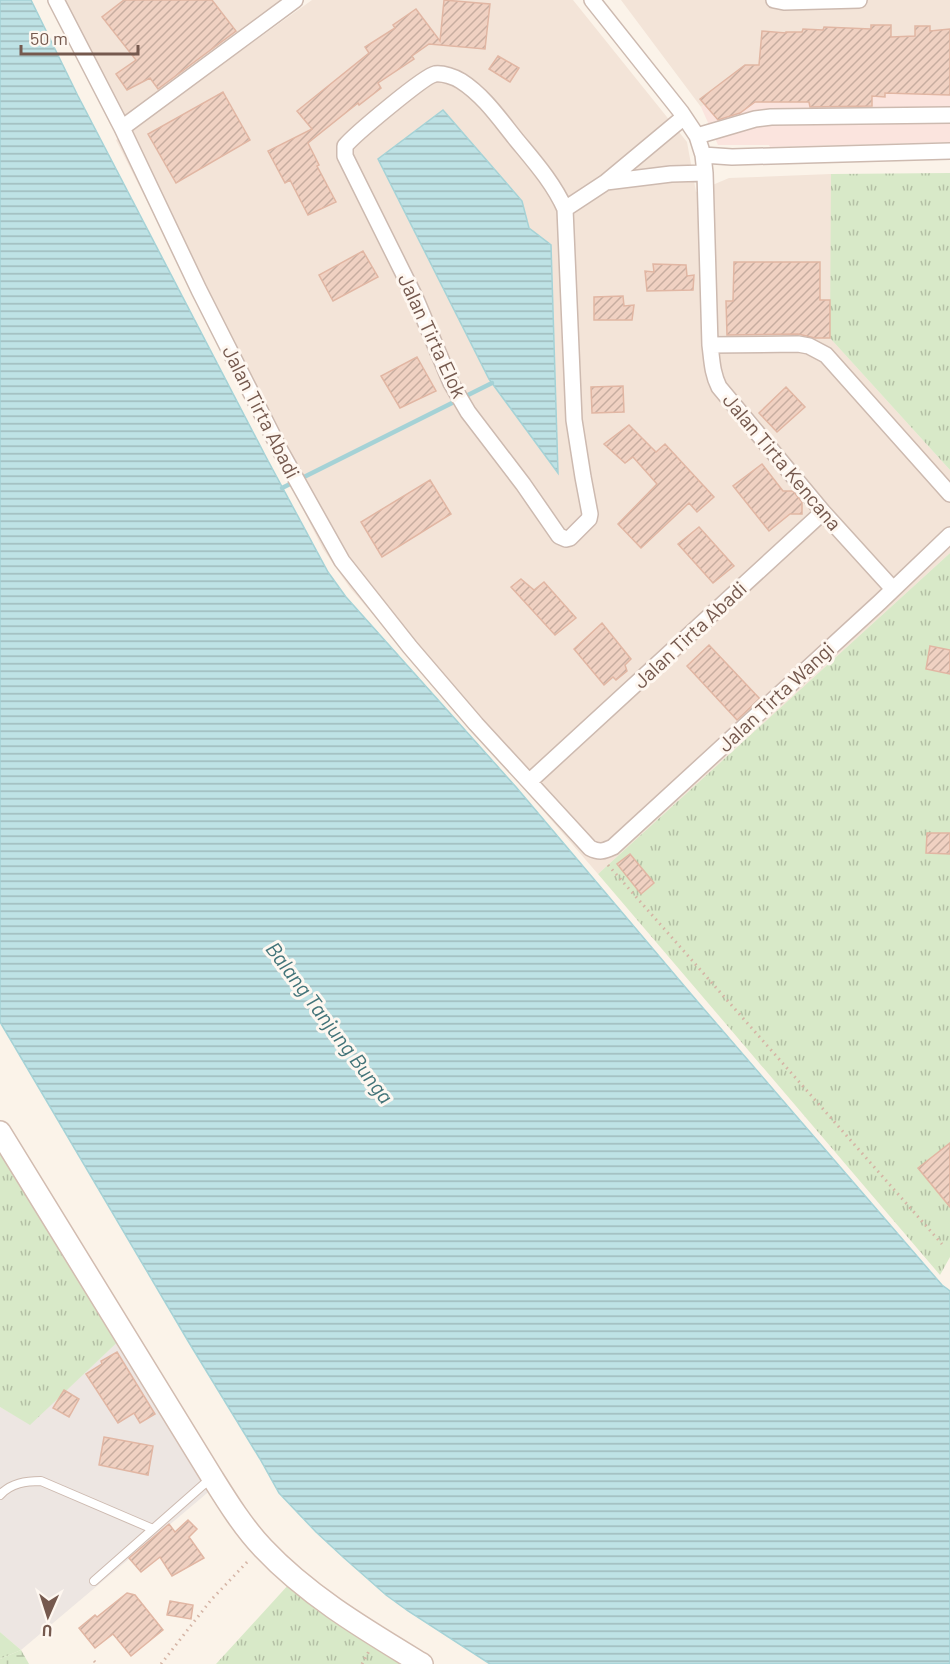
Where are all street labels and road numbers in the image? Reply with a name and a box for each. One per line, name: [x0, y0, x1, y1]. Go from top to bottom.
street label: Jalan Tirta Elok: [394, 270, 472, 401]
street label: Jalan Tirta Abadi: [218, 341, 306, 482]
street label: Jalan Tirta Kencana: [718, 388, 847, 535]
street label: Jalan Tirta Abadi: [628, 576, 751, 693]
street label: Jalan Tirta Wangi: [712, 636, 838, 756]

